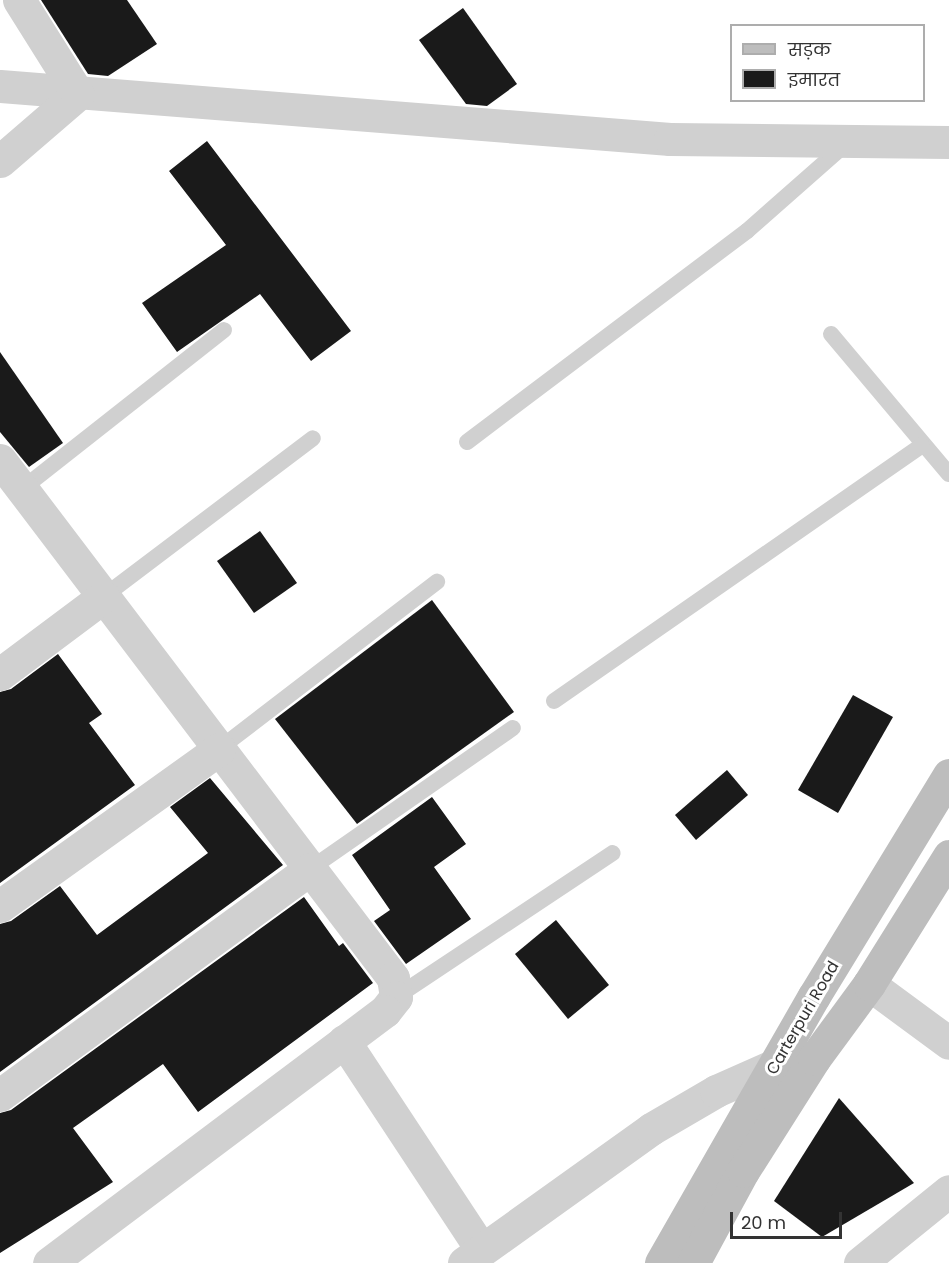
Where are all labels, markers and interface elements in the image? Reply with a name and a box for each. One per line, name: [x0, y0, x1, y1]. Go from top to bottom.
legend: [730, 24, 925, 102]
text: सड़क: [788, 37, 831, 62]
text: इमारत: [788, 67, 840, 92]
street label: Carterpuri Road: [763, 958, 843, 1078]
scale bar: [733, 1200, 846, 1238]
text: 20 m: [741, 1210, 786, 1235]

